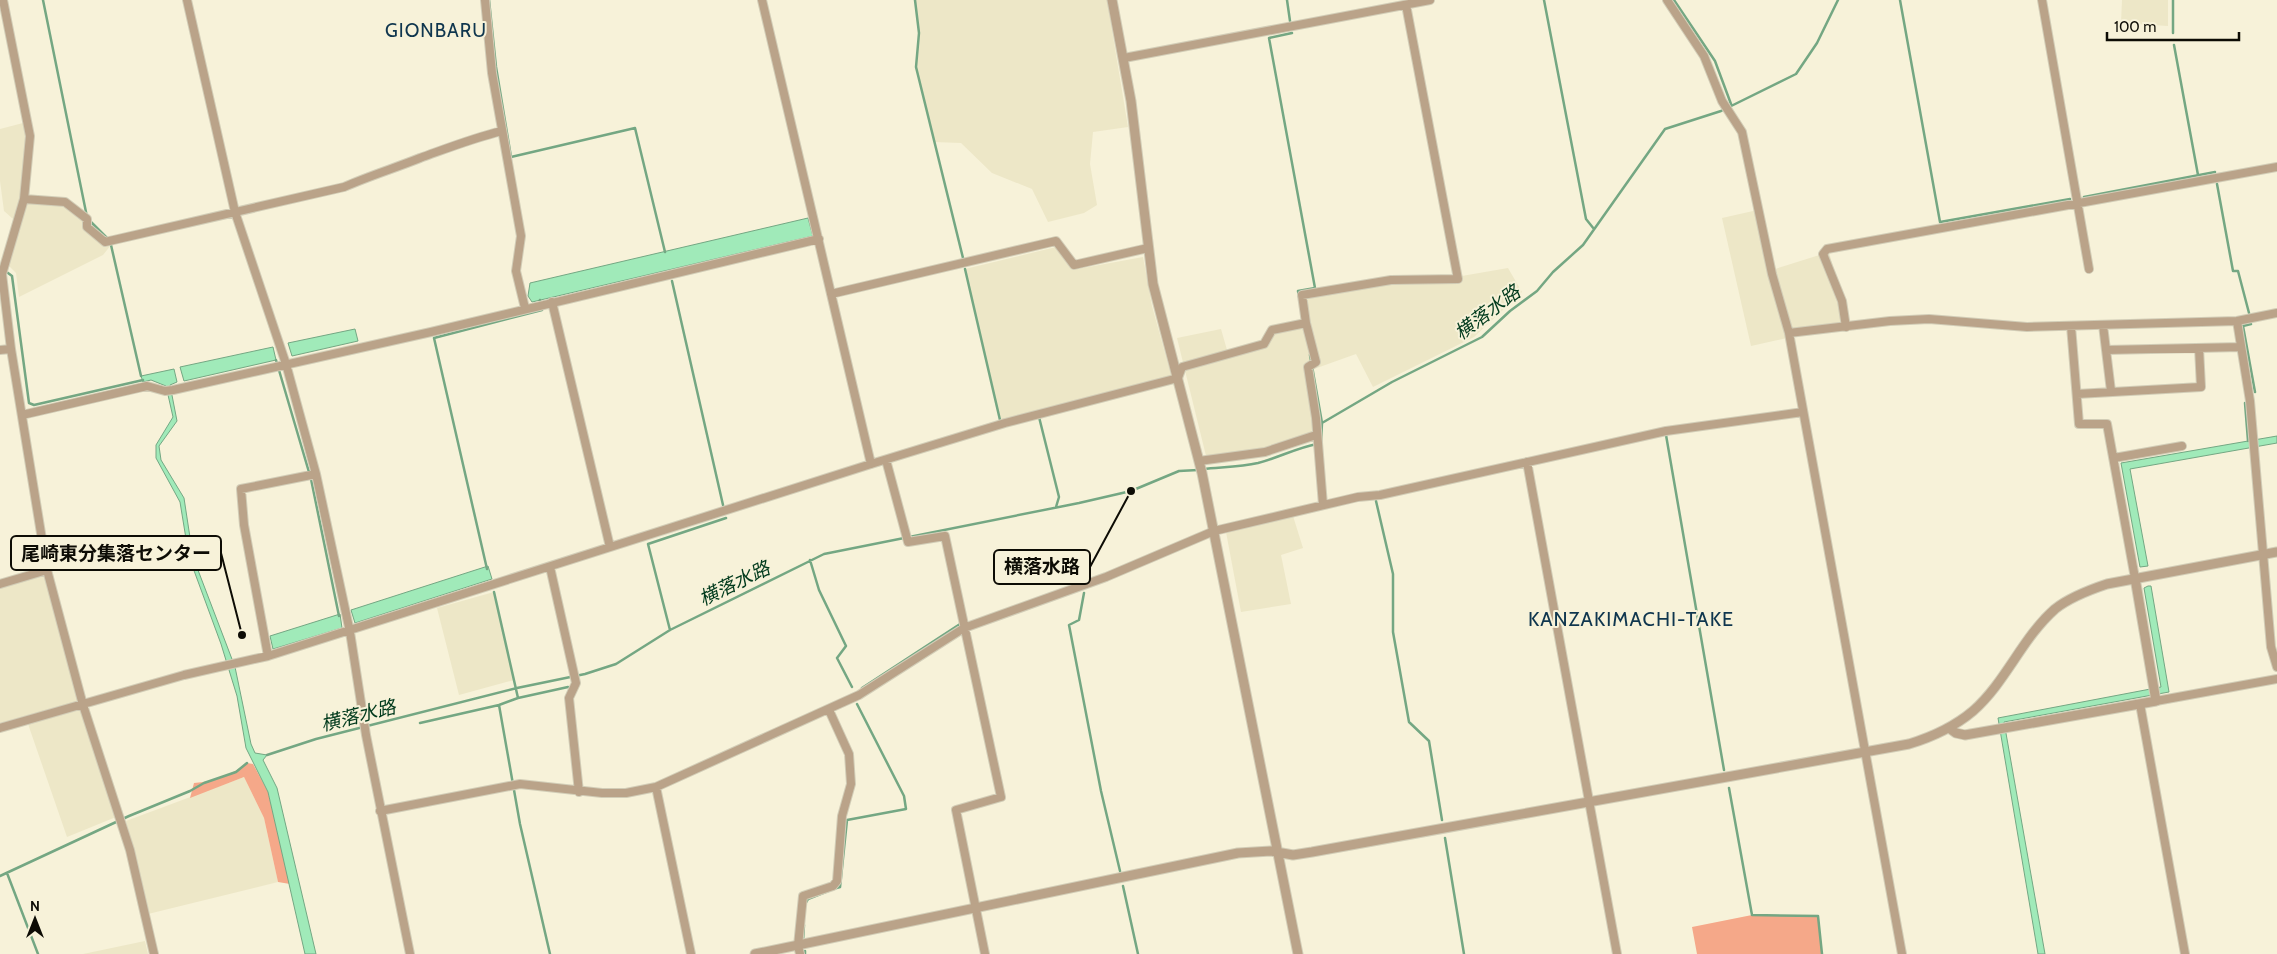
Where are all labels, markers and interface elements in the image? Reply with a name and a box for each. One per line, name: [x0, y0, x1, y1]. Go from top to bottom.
scale bar: [2107, 10, 2240, 42]
text: 100 m: [2114, 18, 2156, 36]
district label: GIONBARU: [385, 19, 487, 42]
water label: 横落水路: [1450, 279, 1526, 344]
callout: 尾崎東分集落センター: [11, 536, 221, 570]
text: 尾崎東分集落センター: [21, 542, 211, 565]
callout: 横落水路: [994, 550, 1090, 584]
text: 横落水路: [1004, 555, 1080, 578]
water label: 横落水路: [695, 556, 775, 610]
district label: KANZAKIMACHI-TAKE: [1528, 607, 1734, 631]
water label: 横落水路: [318, 695, 400, 736]
north arrow: [10, 894, 60, 944]
text: N: [30, 897, 40, 915]

